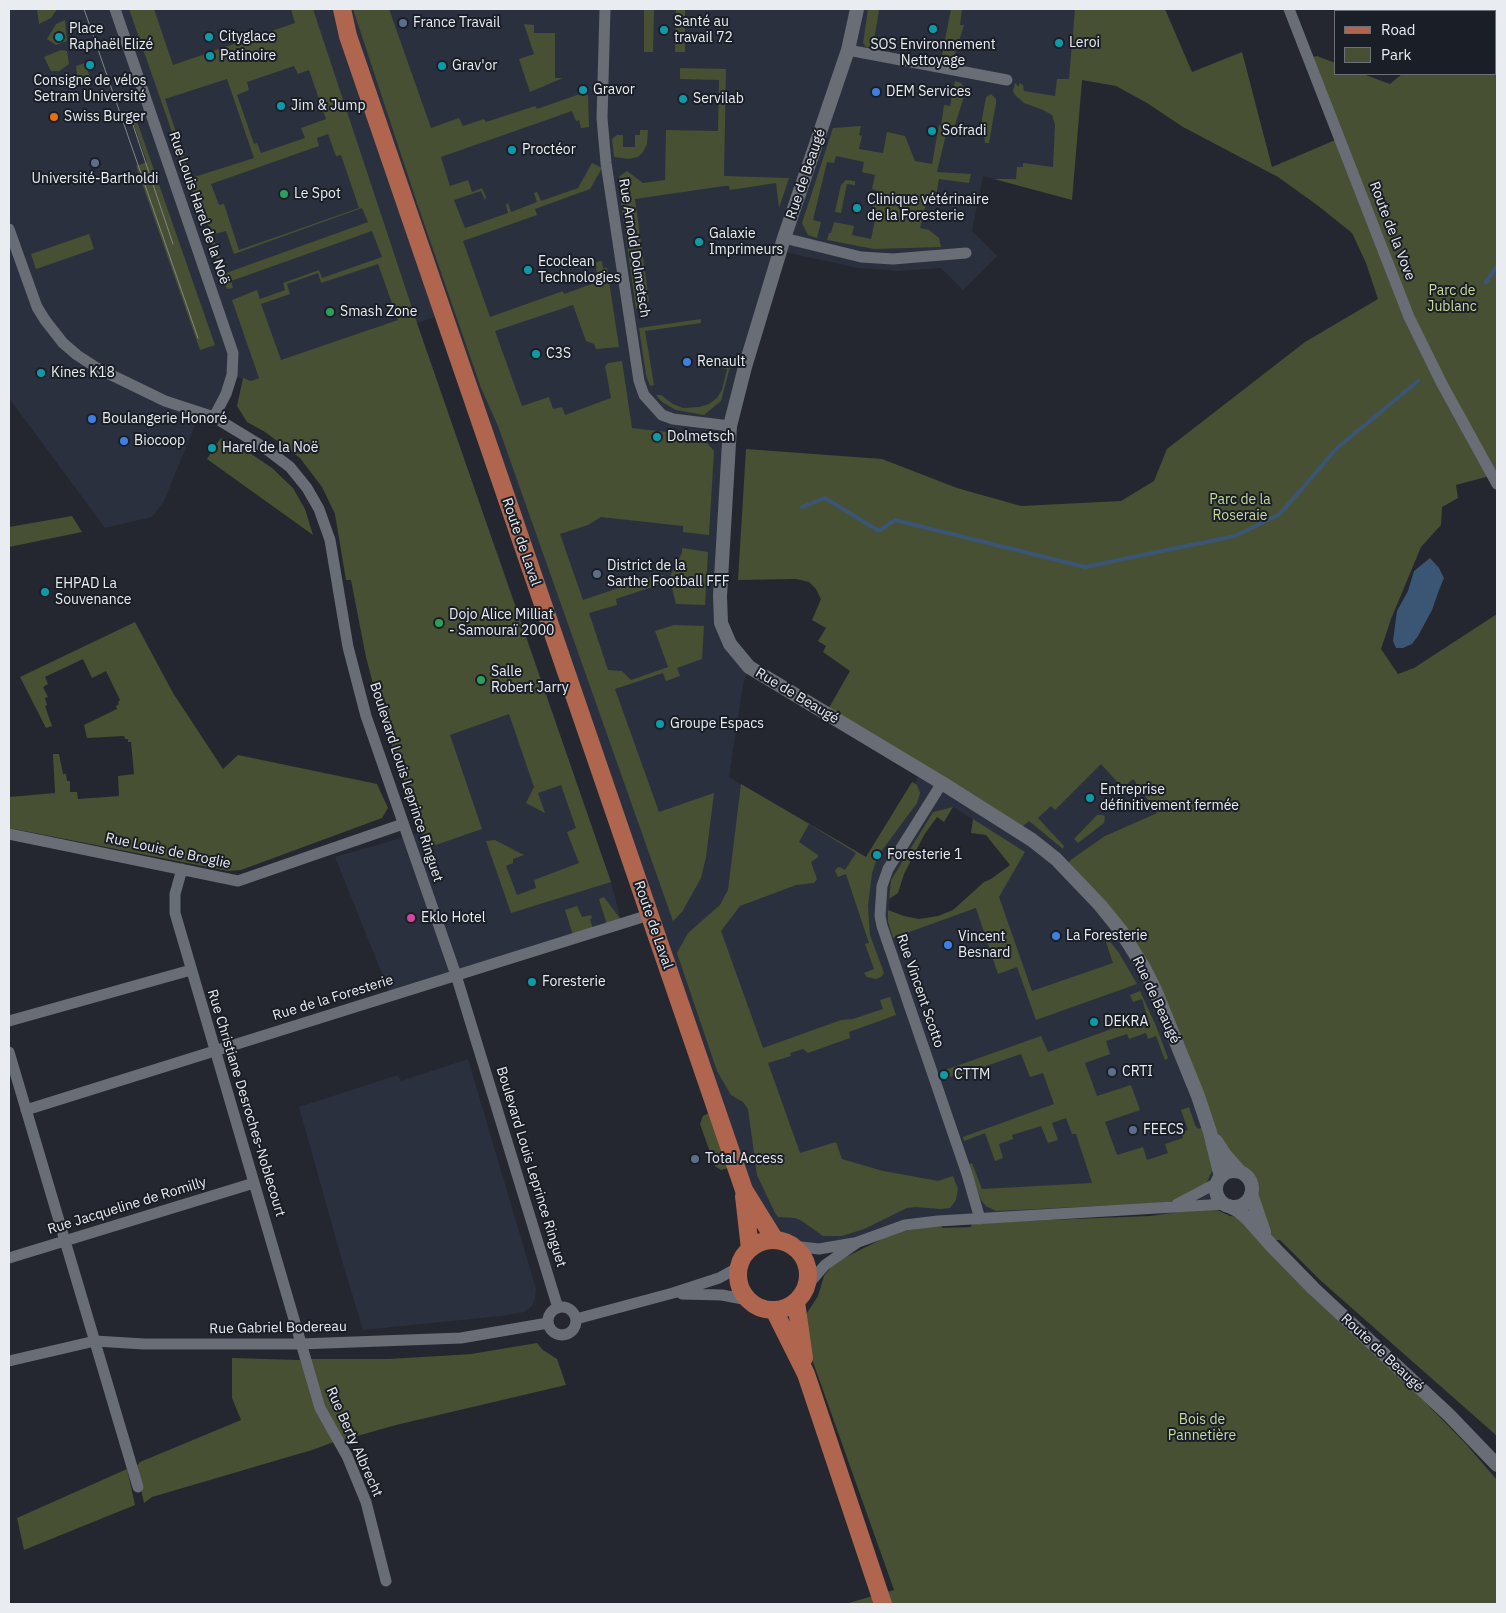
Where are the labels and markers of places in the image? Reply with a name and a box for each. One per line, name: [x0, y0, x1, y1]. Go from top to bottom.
place label: Santé au travail 72: [674, 14, 733, 46]
place label: France Travail: [413, 15, 500, 31]
marker: France Travail: [397, 17, 409, 29]
place label: Place Raphaël Elizé: [69, 21, 153, 54]
marker: SOS Environnement Nettoyage: [927, 23, 939, 35]
marker: Santé au travail 72: [658, 24, 670, 36]
place label: Cityglace: [219, 29, 276, 45]
marker: Place Raphaël Elizé: [53, 31, 65, 43]
marker: Cityglace: [203, 31, 215, 43]
place label: Leroi: [1069, 35, 1100, 51]
place label: SOS Environnement Nettoyage: [870, 37, 996, 70]
marker: Leroi: [1053, 37, 1065, 49]
place label: Patinoire: [220, 48, 276, 64]
marker: Patinoire: [204, 50, 216, 62]
place label: Grav'or: [452, 58, 497, 74]
marker: Consigne de vélos Setram Université: [84, 59, 96, 71]
marker: Grav'or: [436, 60, 448, 72]
place label: Consigne de vélos Setram Université: [33, 73, 147, 105]
place label: Gravor: [593, 82, 635, 98]
marker: Gravor: [577, 84, 589, 96]
place label: DEM Services: [886, 84, 971, 100]
marker: DEM Services: [870, 86, 882, 98]
place label: Servilab: [693, 91, 744, 107]
marker: Servilab: [677, 93, 689, 105]
place label: Jim & Jump: [291, 98, 366, 114]
marker: Jim & Jump: [275, 100, 287, 112]
place label: Swiss Burger: [64, 109, 145, 125]
marker: Swiss Burger: [48, 111, 60, 123]
place label: Sofradi: [942, 123, 987, 139]
marker: Sofradi: [926, 125, 938, 137]
place label: Proctéor: [522, 142, 576, 158]
marker: Proctéor: [506, 144, 518, 156]
marker: Université-Bartholdi: [89, 157, 101, 169]
place label: Université-Bartholdi: [31, 171, 159, 187]
place label: Le Spot: [294, 186, 341, 202]
marker: Le Spot: [278, 188, 290, 200]
place label: Clinique vétérinaire de la Foresterie: [867, 192, 989, 224]
marker: Clinique vétérinaire de la Foresterie: [851, 202, 863, 214]
place label: Galaxie Imprimeurs: [709, 226, 783, 258]
marker: Galaxie Imprimeurs: [693, 236, 705, 248]
place label: Ecoclean Technologies: [538, 254, 621, 286]
marker: Ecoclean Technologies: [522, 264, 534, 276]
place label: Smash Zone: [340, 304, 417, 320]
marker: Smash Zone: [324, 306, 336, 318]
place label: C3S: [546, 346, 571, 362]
marker: C3S: [530, 348, 542, 360]
place label: Renault: [697, 354, 745, 370]
marker: Renault: [681, 356, 693, 368]
place label: Kines K18: [51, 365, 115, 381]
marker: Kines K18: [35, 367, 47, 379]
place label: Boulangerie Honoré: [102, 411, 227, 427]
marker: Boulangerie Honoré: [86, 413, 98, 425]
place label: Dolmetsch: [667, 429, 735, 445]
marker: Dolmetsch: [651, 431, 663, 443]
place label: Biocoop: [134, 433, 185, 449]
marker: Biocoop: [118, 435, 130, 447]
place label: Harel de la Noë: [222, 440, 318, 456]
marker: Harel de la Noë: [206, 442, 218, 454]
place label: District de la Sarthe Football FFF: [607, 558, 730, 590]
marker: District de la Sarthe Football FFF: [591, 568, 603, 580]
place label: EHPAD La Souvenance: [55, 576, 131, 608]
marker: EHPAD La Souvenance: [39, 586, 51, 598]
place label: Dojo Alice Milliat - Samouraï 2000: [449, 607, 554, 640]
marker: Dojo Alice Milliat - Samouraï 2000: [433, 617, 445, 629]
place label: Salle Robert Jarry: [491, 664, 569, 696]
marker: Salle Robert Jarry: [475, 674, 487, 686]
place label: Groupe Espacs: [670, 716, 764, 732]
marker: Groupe Espacs: [654, 718, 666, 730]
place label: Entreprise définitivement fermée: [1100, 782, 1239, 814]
marker: Entreprise définitivement fermée: [1084, 792, 1096, 804]
place label: Foresterie 1: [887, 847, 962, 863]
marker: Foresterie 1: [871, 849, 883, 861]
place label: Eklo Hotel: [421, 910, 486, 926]
marker: Eklo Hotel: [405, 912, 417, 924]
place label: La Foresterie: [1066, 928, 1147, 944]
place label: Vincent Besnard: [958, 929, 1010, 962]
marker: La Foresterie: [1050, 930, 1062, 942]
marker: Vincent Besnard: [942, 939, 954, 951]
place label: Foresterie: [542, 974, 606, 990]
marker: Foresterie: [526, 976, 538, 988]
place label: DEKRA: [1104, 1014, 1148, 1030]
marker: DEKRA: [1088, 1016, 1100, 1028]
place label: CRTI: [1122, 1064, 1153, 1080]
marker: CRTI: [1106, 1066, 1118, 1078]
place label: CTTM: [954, 1067, 990, 1083]
marker: CTTM: [938, 1069, 950, 1081]
place label: FEECS: [1143, 1122, 1184, 1138]
marker: FEECS: [1127, 1124, 1139, 1136]
place label: Total Access: [705, 1151, 784, 1167]
marker: Total Access: [689, 1153, 701, 1165]

